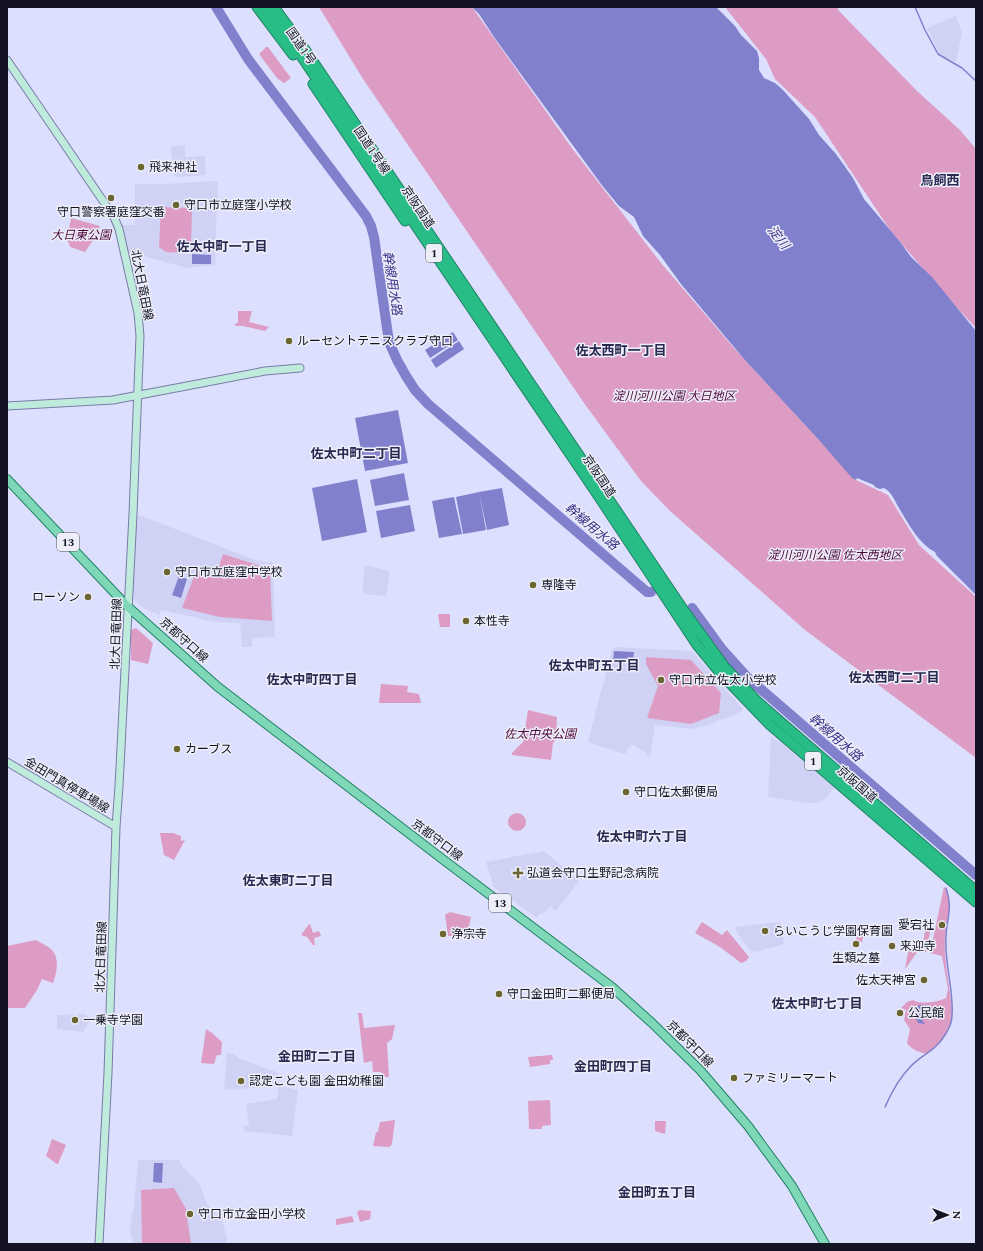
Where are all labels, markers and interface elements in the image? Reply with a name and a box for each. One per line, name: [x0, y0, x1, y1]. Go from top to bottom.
street label: 国道1号: [281, 24, 320, 69]
street label: 国道1号線: [349, 123, 395, 178]
place label: 飛来神社: [149, 158, 197, 177]
marker: 飛来神社: [136, 162, 146, 172]
district label: 鳥飼西: [920, 171, 960, 191]
street label: 京阪国道: [396, 182, 439, 232]
marker: 守口警察署庭窪交番: [106, 193, 116, 203]
place label: 守口市立庭窪小学校: [184, 196, 292, 215]
marker: 守口市立庭窪小学校: [171, 200, 181, 210]
place label: 守口警察署庭窪交番: [57, 203, 165, 222]
water label: 淀川: [762, 221, 795, 256]
park label: 大日東公園: [51, 226, 113, 245]
district label: 佐太中町一丁目: [176, 237, 268, 257]
road number: 1: [426, 244, 442, 262]
street label: 北大日竜田線: [125, 248, 158, 322]
water label: 幹線用水路: [377, 249, 407, 318]
place label: ルーセントテニスクラブ守口: [297, 332, 453, 351]
marker: ルーセントテニスクラブ守口: [284, 336, 294, 346]
district label: 佐太西町一丁目: [575, 341, 667, 361]
park label: 淀川河川公園 大日地区: [613, 387, 737, 406]
district label: 佐太中町二丁目: [310, 444, 402, 464]
street label: 京阪国道: [577, 451, 620, 501]
water label: 幹線用水路: [560, 498, 623, 556]
road number: 13: [57, 533, 79, 551]
park label: 淀川河川公園 佐太西地区: [768, 546, 904, 565]
place label: 守口市立庭窪中学校: [175, 563, 283, 582]
marker: 守口市立庭窪中学校: [162, 567, 172, 577]
place label: 専隆寺: [541, 576, 577, 595]
marker: 専隆寺: [528, 580, 538, 590]
place label: ローソン: [32, 588, 80, 607]
marker: ローソン: [83, 592, 93, 602]
street label: 北大日竜田線: [106, 598, 127, 670]
place label: 本性寺: [474, 612, 510, 631]
street label: 京都守口線: [155, 613, 212, 668]
marker: 本性寺: [461, 616, 471, 626]
district label: 佐太中町五丁目: [548, 656, 640, 676]
district label: 佐太西町二丁目: [848, 668, 940, 688]
district label: 佐太中町四丁目: [266, 670, 358, 690]
place label: 守口市立佐太小学校: [669, 671, 777, 690]
marker: 守口市立佐太小学校: [656, 675, 666, 685]
water label: 幹線用水路: [804, 709, 867, 767]
park label: 佐太中央公園: [504, 725, 578, 744]
place label: カーブス: [185, 740, 232, 759]
marker: カーブス: [172, 744, 182, 754]
road number: 1: [805, 752, 821, 770]
street label: 金田門真停車場線: [21, 753, 113, 818]
street label: 京阪国道: [832, 761, 881, 807]
place label: 守口佐太郵便局: [634, 783, 718, 802]
marker: 守口佐太郵便局: [621, 787, 631, 797]
street label: 京都守口線: [407, 815, 466, 866]
district label: 佐太中町六丁目: [596, 827, 688, 847]
place label: 弘道会守口生野記念病院: [527, 864, 659, 883]
marker: 弘道会守口生野記念病院: [512, 867, 524, 879]
district label: 佐太東町二丁目: [242, 871, 334, 891]
road number: 13: [489, 894, 511, 912]
place label: 愛宕社: [898, 916, 934, 935]
marker: 愛宕社: [937, 920, 947, 930]
street label: 北大日竜田線: [91, 921, 112, 993]
place label: らいこうじ学園保育園: [773, 922, 893, 941]
place label: 浄宗寺: [451, 925, 487, 944]
marker: らいこうじ学園保育園: [760, 926, 770, 936]
marker: 浄宗寺: [438, 929, 448, 939]
place label: 来迎寺: [900, 937, 936, 956]
marker: 生類之墓: [851, 939, 861, 949]
marker: 来迎寺: [887, 941, 897, 951]
place label: 生類之墓: [832, 949, 880, 968]
place label: 佐太天神宮: [856, 971, 916, 990]
marker: 佐太天神宮: [919, 975, 929, 985]
place label: 守口金田町二郵便局: [507, 985, 615, 1004]
marker: 守口金田町二郵便局: [494, 989, 504, 999]
district label: 佐太中町七丁目: [771, 994, 863, 1014]
place label: 公民館: [908, 1004, 944, 1023]
marker: 公民館: [895, 1008, 905, 1018]
place label: 一乗寺学園: [83, 1011, 143, 1030]
marker: 一乗寺学園: [70, 1015, 80, 1025]
street label: 京都守口線: [662, 1016, 718, 1072]
district label: 金田町二丁目: [278, 1047, 356, 1067]
district label: 金田町四丁目: [574, 1057, 652, 1077]
place label: ファミリーマート: [742, 1069, 838, 1088]
place label: 認定こども園 金田幼稚園: [249, 1072, 384, 1091]
marker: ファミリーマート: [729, 1073, 739, 1083]
marker: 認定こども園 金田幼稚園: [236, 1076, 246, 1086]
district label: 金田町五丁目: [618, 1183, 696, 1203]
north arrow: [927, 1195, 967, 1235]
place label: 守口市立金田小学校: [198, 1205, 306, 1224]
marker: 守口市立金田小学校: [185, 1209, 195, 1219]
text: N: [948, 1211, 965, 1220]

